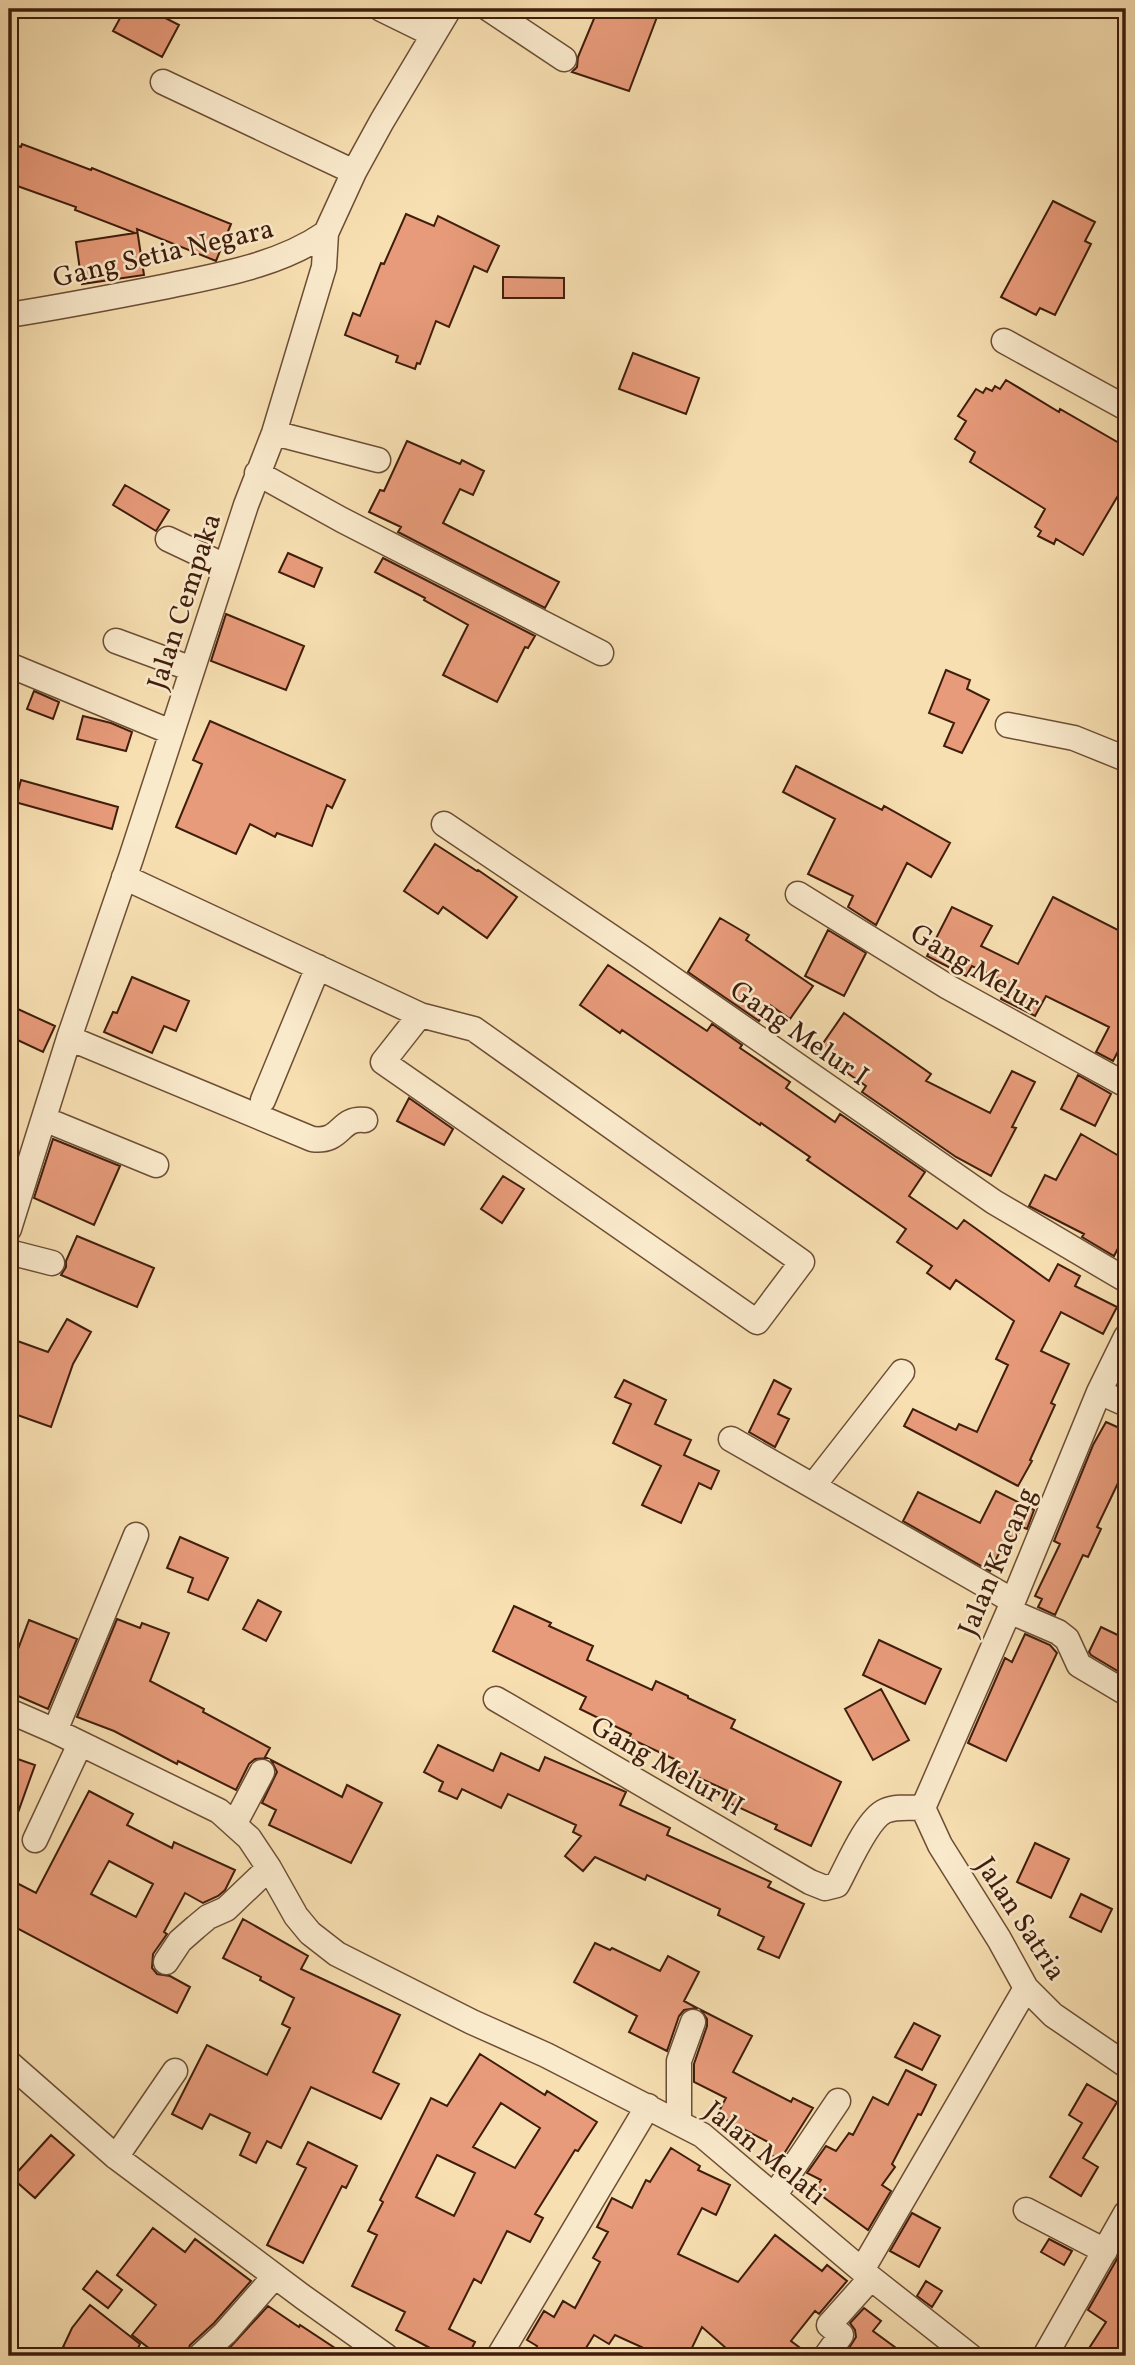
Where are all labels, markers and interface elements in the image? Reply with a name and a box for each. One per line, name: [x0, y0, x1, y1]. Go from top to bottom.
street label: Gang Setia Negara: [49, 210, 278, 299]
street label: Jalan Cempaka: [139, 509, 232, 695]
street label: Gang Melur: [902, 915, 1047, 1024]
street label: Gang Melur I: [721, 972, 876, 1096]
street label: Jalan Kacang: [949, 1482, 1047, 1642]
street label: Gang Melur II: [583, 1707, 751, 1827]
street label: Jalan Satria: [965, 1850, 1075, 1989]
street label: Jalan Melati: [695, 2093, 834, 2215]

